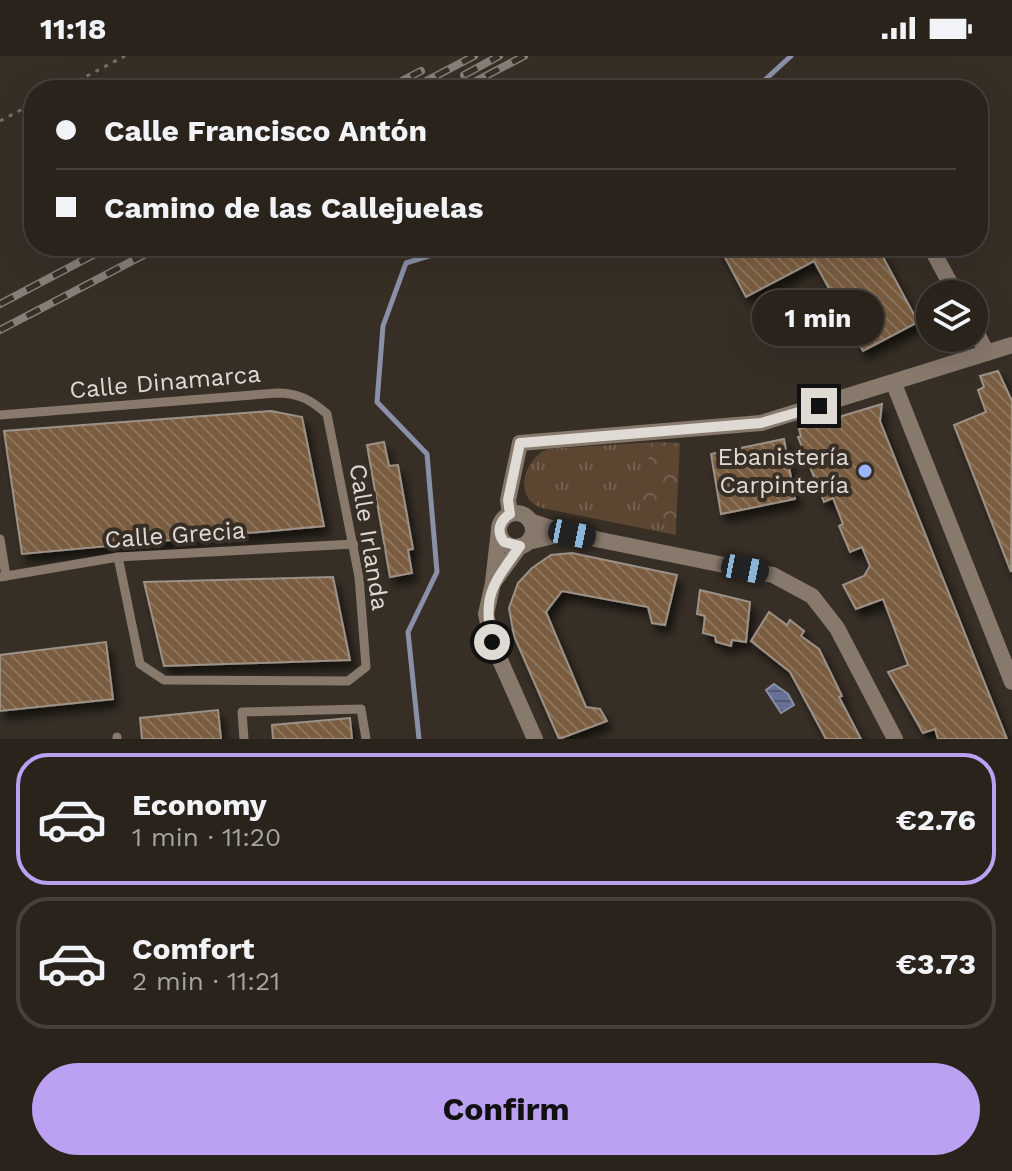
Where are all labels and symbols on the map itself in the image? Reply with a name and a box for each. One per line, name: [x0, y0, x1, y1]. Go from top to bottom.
callout: 1 min: [753, 290, 885, 346]
street label: Calle Dinamarca: [68, 360, 262, 404]
route end: [801, 388, 837, 424]
place label: Ebanistería Carpintería: [718, 443, 849, 499]
street label: Calle Irlanda: [344, 462, 394, 612]
marker: Ebanistería Carpintería: [856, 462, 874, 480]
street label: Calle Grecia: [104, 516, 246, 554]
car: [546, 518, 598, 550]
car: [719, 553, 771, 585]
route start: [474, 624, 510, 660]

